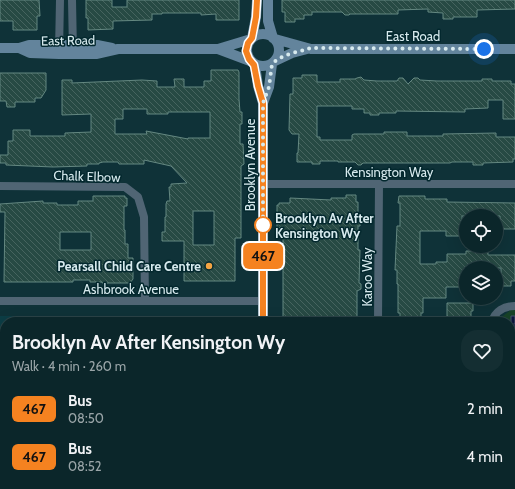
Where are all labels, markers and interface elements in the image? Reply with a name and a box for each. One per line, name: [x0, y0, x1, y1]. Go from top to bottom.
street label: East Road: [386, 28, 440, 44]
street label: East Road: [41, 32, 95, 48]
your location: [474, 39, 494, 59]
street label: Brooklyn Avenue: [242, 118, 258, 211]
street label: Kensington Way: [345, 164, 434, 180]
street label: Chalk Elbow: [53, 167, 121, 185]
map controls: [459, 209, 503, 305]
button: locate: [459, 209, 503, 253]
place label: Brooklyn Av After Kensington Wy: [275, 210, 374, 241]
marker: Brooklyn Av After Kensington Wy: [254, 216, 272, 234]
line badge: 467: [240, 243, 286, 269]
text: 467: [251, 247, 275, 265]
street label: Karoo Way: [359, 247, 375, 307]
place label: Pearsall Child Care Centre: [57, 258, 201, 274]
marker: Pearsall Child Care Centre: [204, 261, 214, 271]
button: layers: [459, 261, 503, 305]
street label: Ashbrook Avenue: [83, 281, 179, 297]
button: heart: [461, 330, 503, 372]
text: Brooklyn Av After Kensington Wy: [12, 331, 285, 354]
text: Walk · 4 min · 260 m: [12, 358, 126, 374]
text: Bus: [68, 392, 92, 410]
text: 467: [22, 400, 46, 418]
text: 2 min: [467, 400, 503, 418]
text: 08:50: [68, 410, 104, 426]
text: Bus: [68, 440, 92, 458]
text: 467: [22, 448, 46, 466]
text: 4 min: [466, 448, 503, 466]
text: 08:52: [68, 458, 102, 474]

